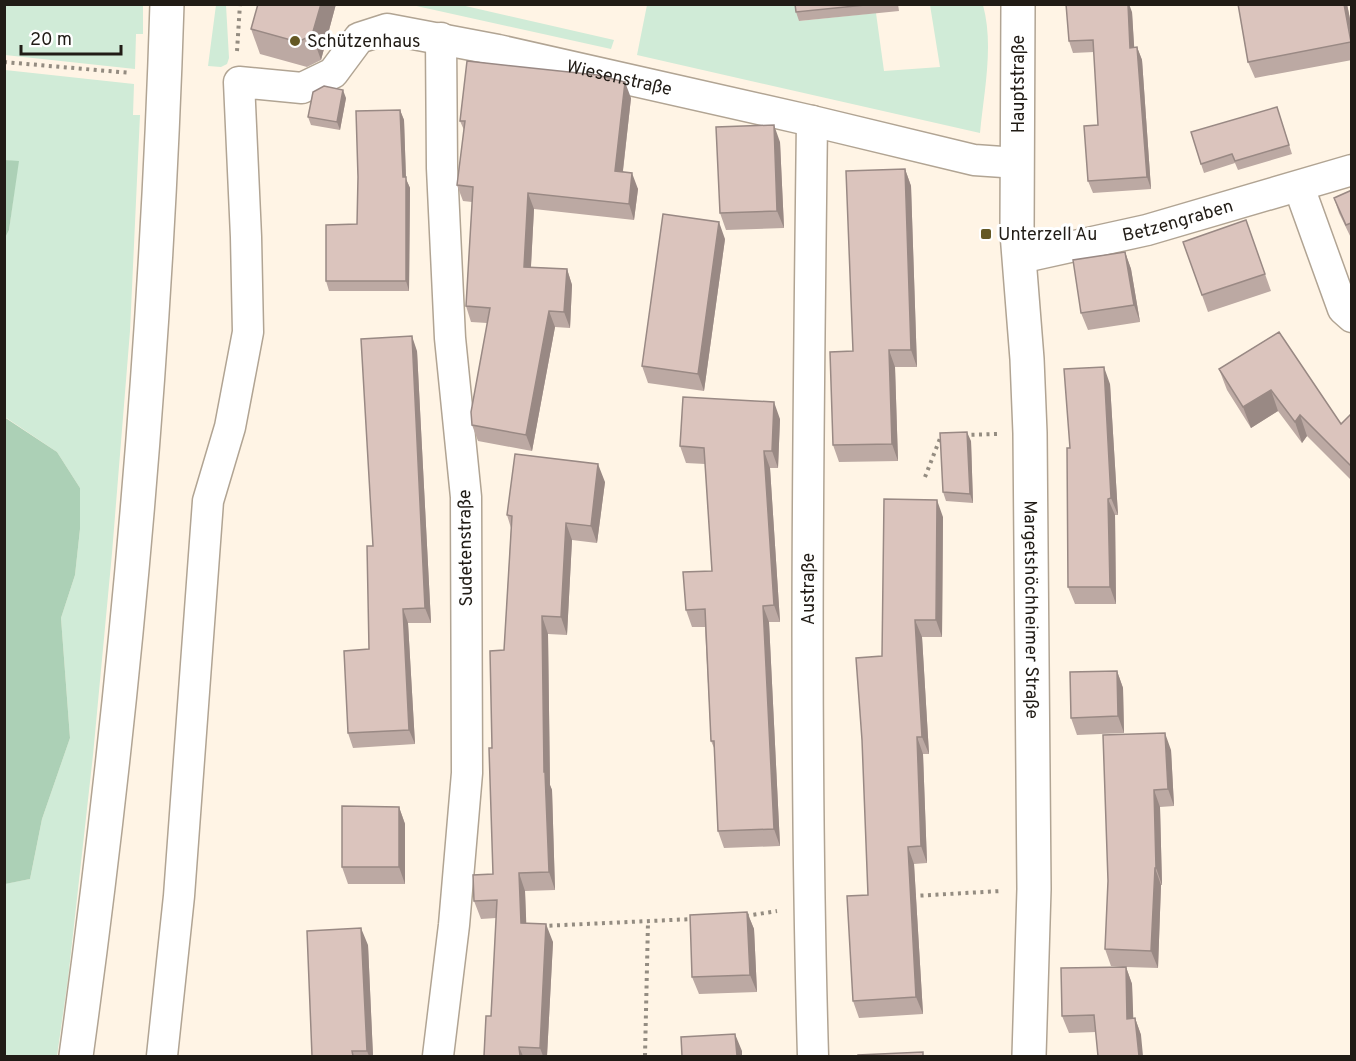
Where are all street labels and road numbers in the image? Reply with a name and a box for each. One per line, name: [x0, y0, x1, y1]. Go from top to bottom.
street label: Hauptstraße: [1008, 35, 1031, 133]
street label: Wiesenstraße: [564, 56, 674, 102]
street label: Betzengraben: [1120, 195, 1236, 248]
street label: Sudetenstraße: [454, 489, 479, 607]
street label: Margetshöchheimer Straße: [1018, 500, 1043, 719]
street label: Austraße: [798, 553, 821, 625]

